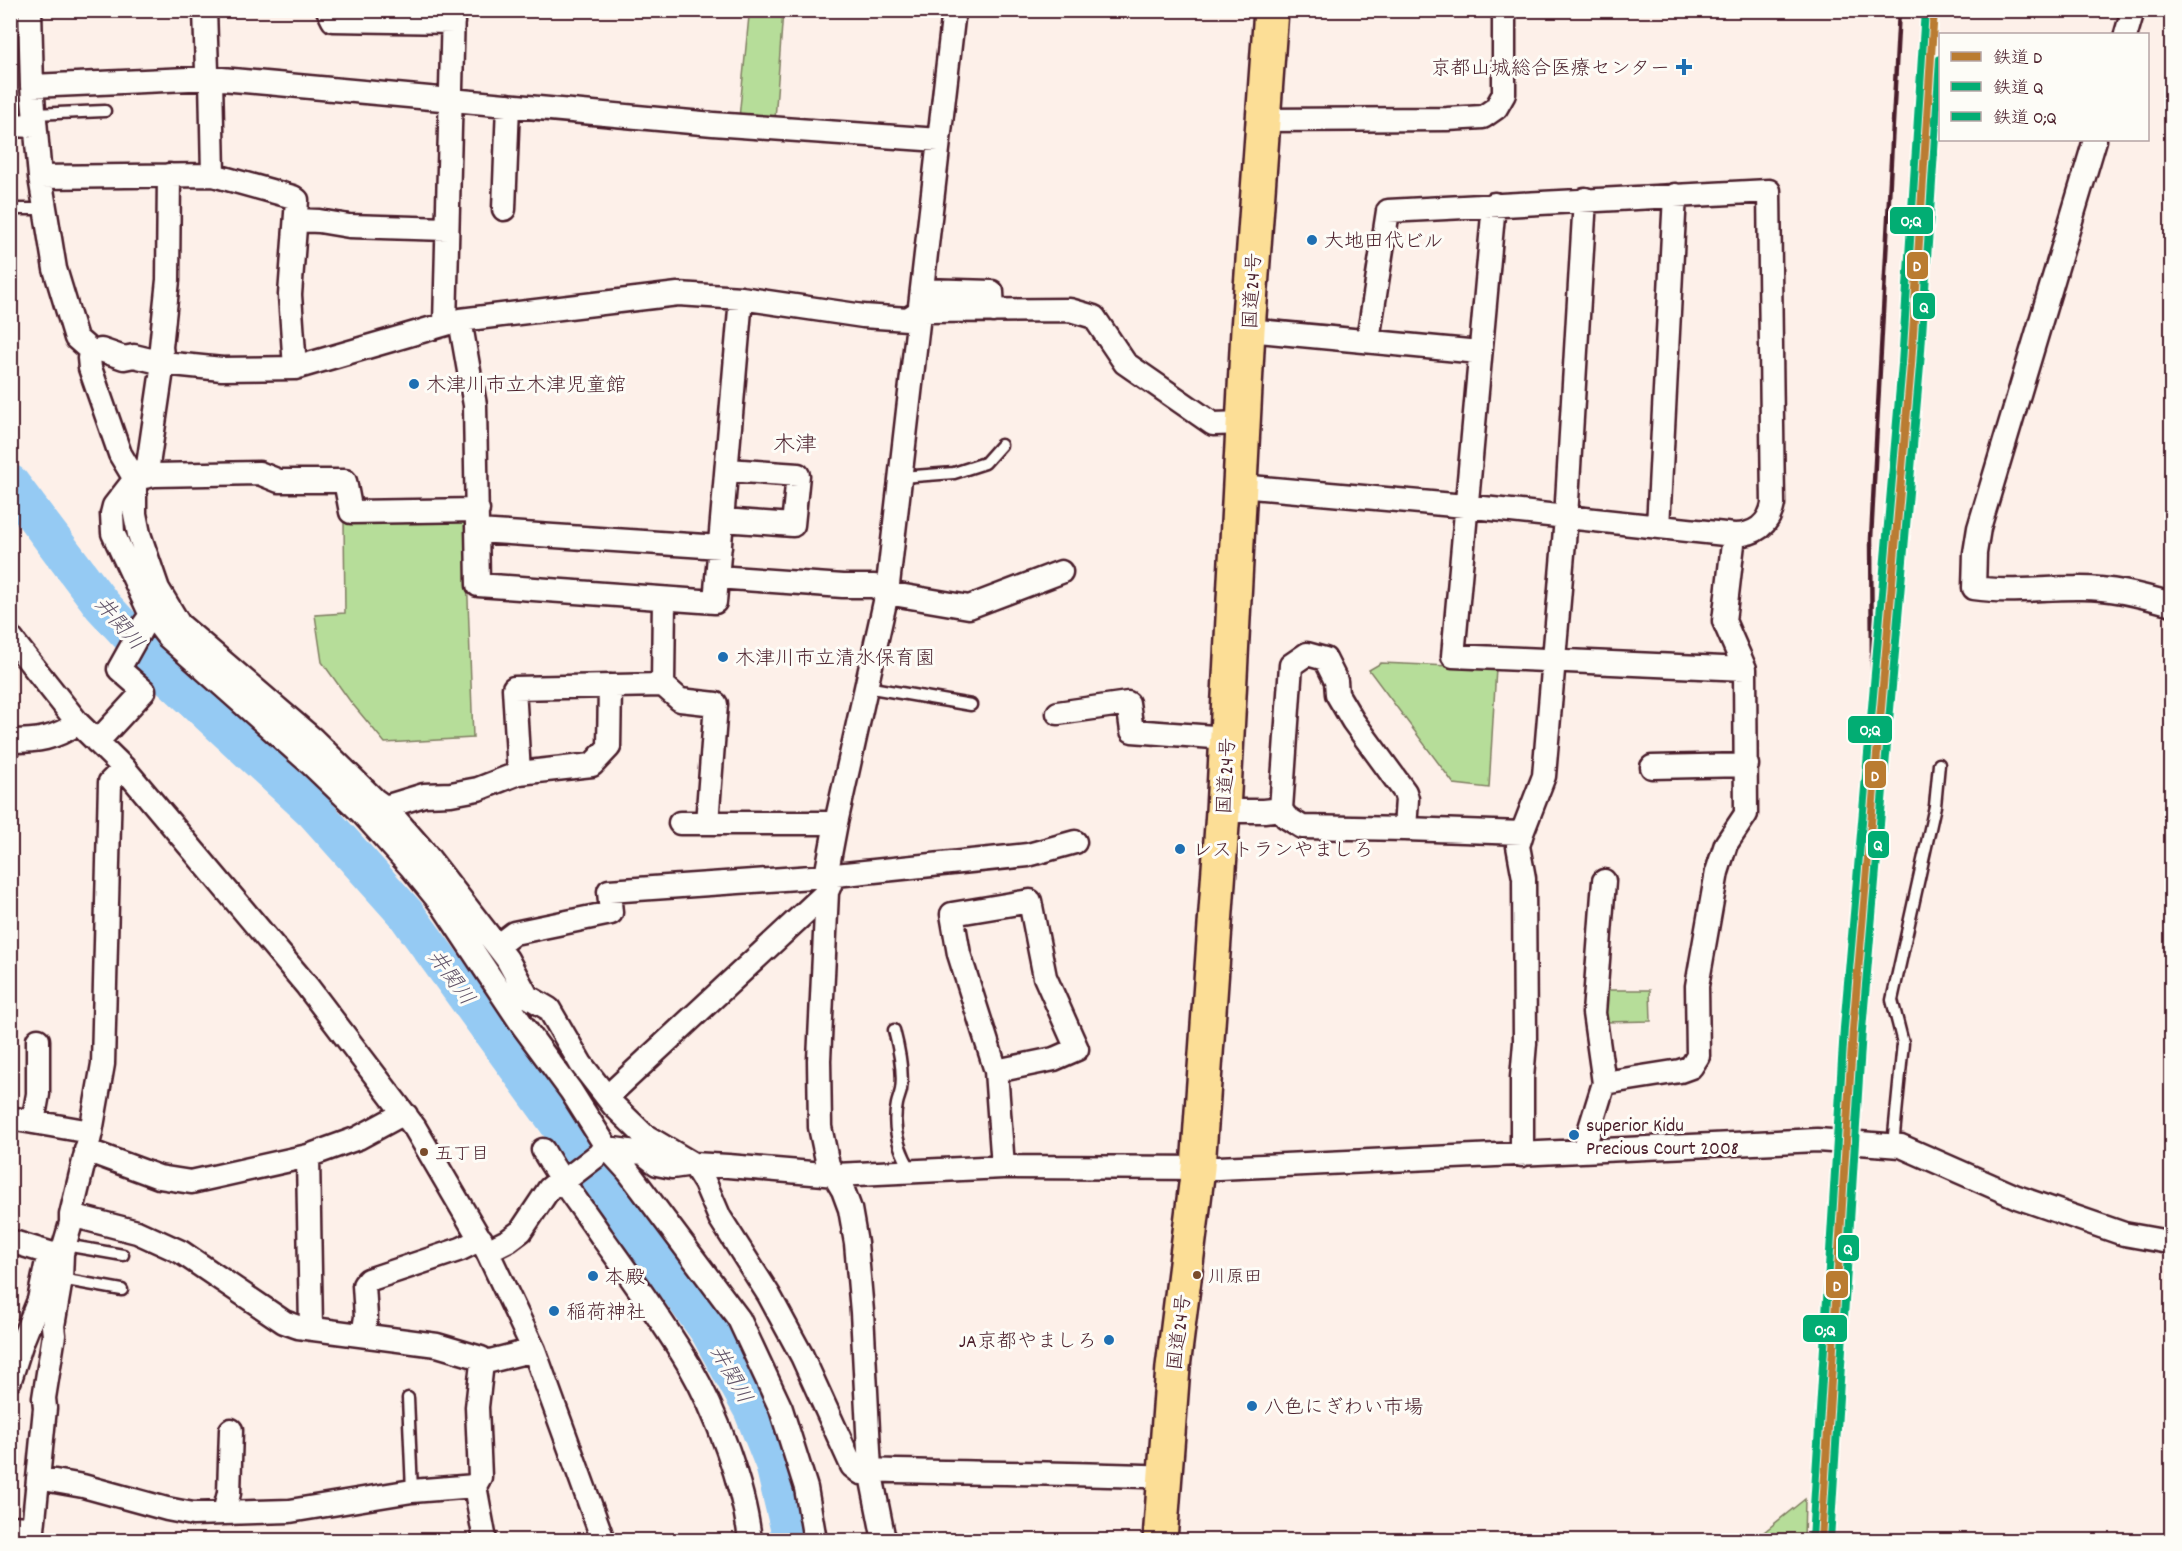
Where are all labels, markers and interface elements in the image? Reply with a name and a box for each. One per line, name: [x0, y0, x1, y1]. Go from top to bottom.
legend: [1939, 33, 2149, 141]
text: 鉄道 D: [1993, 47, 2042, 72]
place label: 京都山城総合医療センター: [1431, 56, 1670, 84]
marker: 京都山城総合医療センター: [1675, 58, 1693, 76]
text: 鉄道 Q: [1993, 77, 2044, 102]
text: 鉄道 O;Q: [1993, 107, 2057, 132]
line badge: O;Q: [1889, 206, 1934, 235]
text: O;Q: [1900, 211, 1922, 234]
place label: 大地田代ビル: [1324, 229, 1444, 257]
marker: 大地田代ビル: [1305, 233, 1319, 247]
line badge: D: [1906, 251, 1929, 280]
street label: 国道24号: [1238, 252, 1270, 330]
text: D: [1913, 256, 1922, 279]
line badge: Q: [1912, 292, 1936, 320]
text: Q: [1919, 297, 1929, 320]
place label: 木津川市立木津児童館: [426, 373, 626, 401]
marker: 木津川市立木津児童館: [407, 377, 421, 391]
district label: 木津: [773, 431, 817, 462]
water label: 井関川: [86, 591, 150, 659]
place label: 木津川市立清水保育園: [735, 646, 935, 674]
marker: 木津川市立清水保育園: [716, 650, 730, 664]
line badge: O;Q: [1847, 715, 1893, 744]
text: O;Q: [1859, 720, 1881, 743]
street label: 国道24号: [1212, 737, 1244, 815]
line badge: D: [1864, 760, 1887, 789]
text: D: [1871, 766, 1880, 789]
line badge: Q: [1867, 830, 1890, 859]
text: Q: [1873, 835, 1883, 858]
place label: レストランやましろ: [1192, 838, 1374, 866]
marker: レストランやましろ: [1173, 842, 1187, 856]
water label: 井関川: [419, 944, 480, 1013]
place label: superior Kidu Precious Court 2008: [1586, 1113, 1739, 1164]
marker: superior Kidu Precious Court 2008: [1567, 1128, 1581, 1142]
place label: 五丁目: [435, 1143, 489, 1168]
marker: 五丁目: [418, 1146, 430, 1158]
line badge: Q: [1837, 1234, 1860, 1262]
text: Q: [1843, 1239, 1853, 1262]
place label: 本殿: [605, 1265, 645, 1293]
place label: 川原田: [1208, 1266, 1262, 1291]
marker: 本殿: [586, 1269, 600, 1283]
marker: 川原田: [1191, 1269, 1203, 1281]
line badge: D: [1825, 1270, 1849, 1299]
text: D: [1833, 1276, 1842, 1299]
street label: 国道24号: [1162, 1292, 1200, 1372]
place label: 稲荷神社: [566, 1300, 646, 1328]
marker: 稲荷神社: [547, 1304, 561, 1318]
line badge: O;Q: [1802, 1314, 1848, 1343]
text: O;Q: [1814, 1320, 1836, 1343]
place label: JA京都やましろ: [959, 1329, 1097, 1357]
marker: JA京都やましろ: [1102, 1333, 1116, 1347]
water label: 井関川: [701, 1341, 758, 1410]
place label: 八色にぎわい市場: [1264, 1395, 1424, 1423]
marker: 八色にぎわい市場: [1245, 1399, 1259, 1413]

